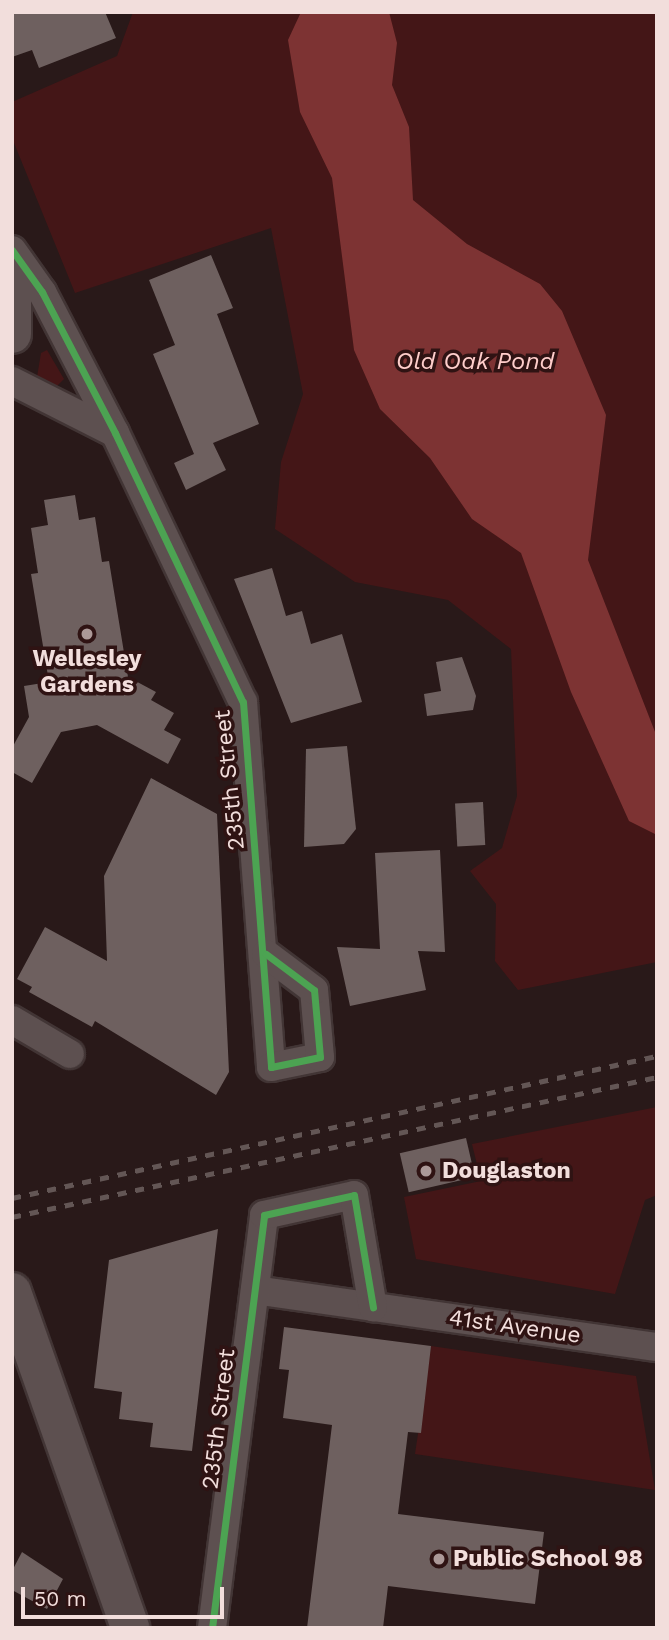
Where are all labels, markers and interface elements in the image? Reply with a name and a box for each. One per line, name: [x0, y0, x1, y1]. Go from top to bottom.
water label: Old Oak Pond: [395, 348, 555, 376]
marker: Wellesley Gardens: [79, 626, 95, 642]
place label: Wellesley Gardens: [32, 645, 142, 699]
street label: 235th Street: [209, 708, 251, 852]
place label: Douglaston: [442, 1157, 571, 1185]
marker: Douglaston: [416, 1161, 436, 1181]
street label: 41st Avenue: [447, 1304, 583, 1350]
street label: 235th Street: [197, 1347, 241, 1491]
place label: Public School 98: [453, 1545, 643, 1573]
marker: Public School 98: [431, 1551, 447, 1567]
scale bar: [24, 1574, 228, 1618]
text: 50 m: [34, 1586, 86, 1611]

